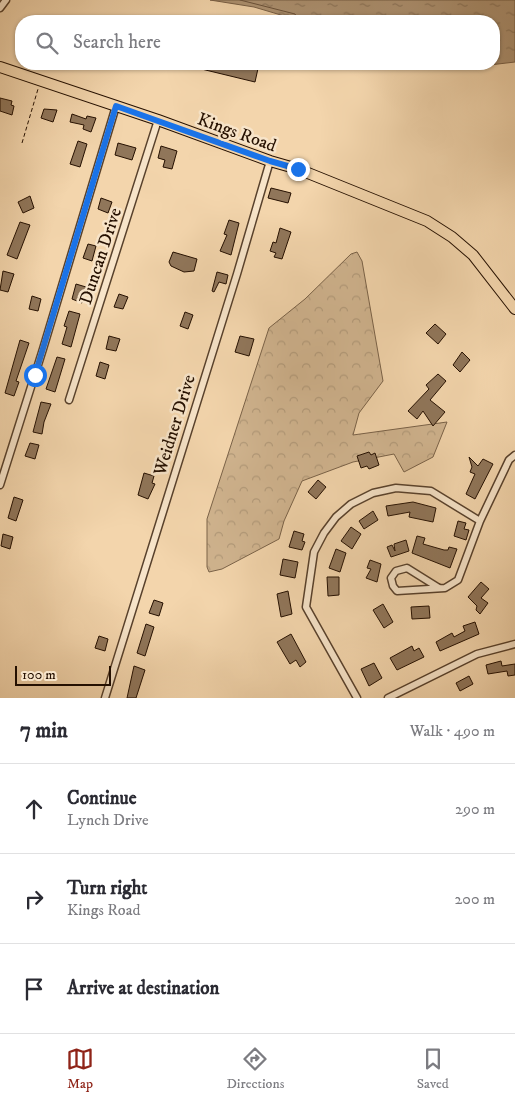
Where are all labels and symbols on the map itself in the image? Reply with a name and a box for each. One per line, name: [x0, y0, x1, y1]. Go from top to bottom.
street label: Kings Road: [194, 108, 279, 157]
route end: [287, 158, 310, 181]
street label: Duncan Drive: [75, 205, 127, 307]
route start: [24, 364, 47, 387]
street label: Weidner Drive: [149, 372, 201, 479]
scale bar: [15, 663, 111, 686]

